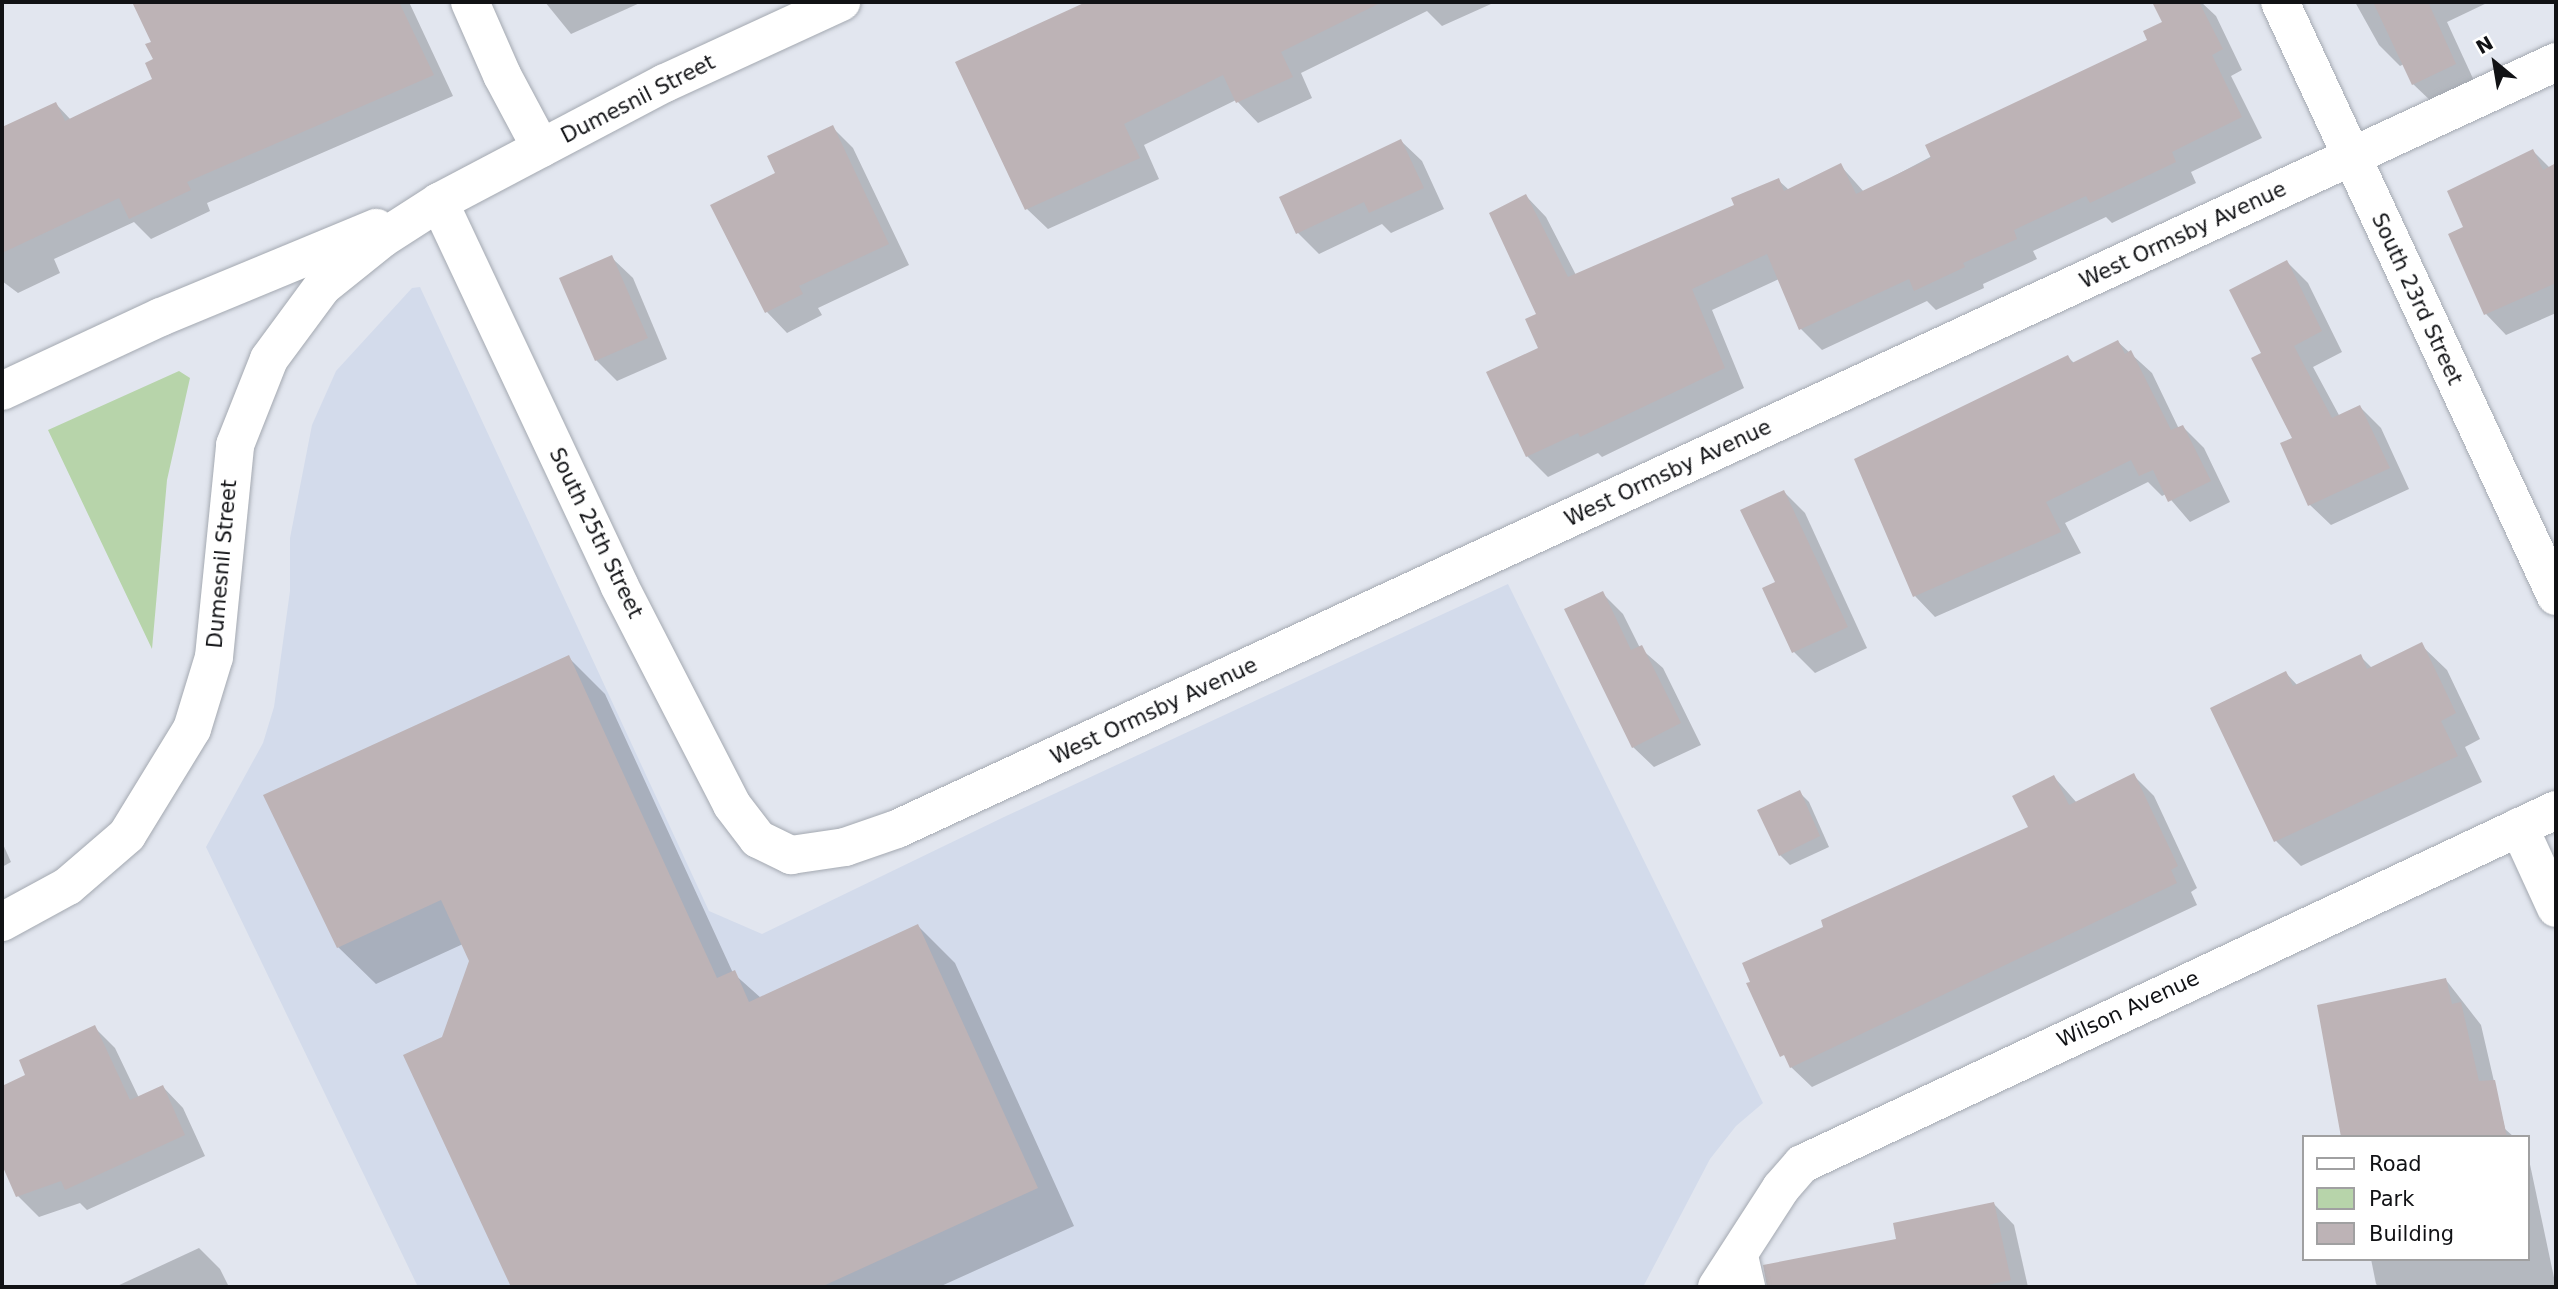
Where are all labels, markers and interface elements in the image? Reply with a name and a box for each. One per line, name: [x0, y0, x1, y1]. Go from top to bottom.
north arrow: [2460, 28, 2530, 98]
text: N: [2472, 31, 2497, 58]
street label: Dumesnil Street: [557, 49, 719, 149]
street label: West Ormsby Avenue: [2076, 176, 2290, 294]
street label: South 23rd Street: [2366, 209, 2468, 389]
street label: West Ormsby Avenue: [1561, 414, 1775, 532]
street label: South 25th Street: [544, 444, 648, 622]
street label: Dumesnil Street: [202, 479, 242, 649]
street label: West Ormsby Avenue: [1047, 652, 1261, 770]
street label: Wilson Avenue: [2053, 965, 2203, 1053]
legend: [2302, 1135, 2530, 1261]
text: Road: [2369, 1152, 2422, 1176]
text: Park: [2369, 1187, 2414, 1211]
text: Building: [2369, 1222, 2454, 1246]

